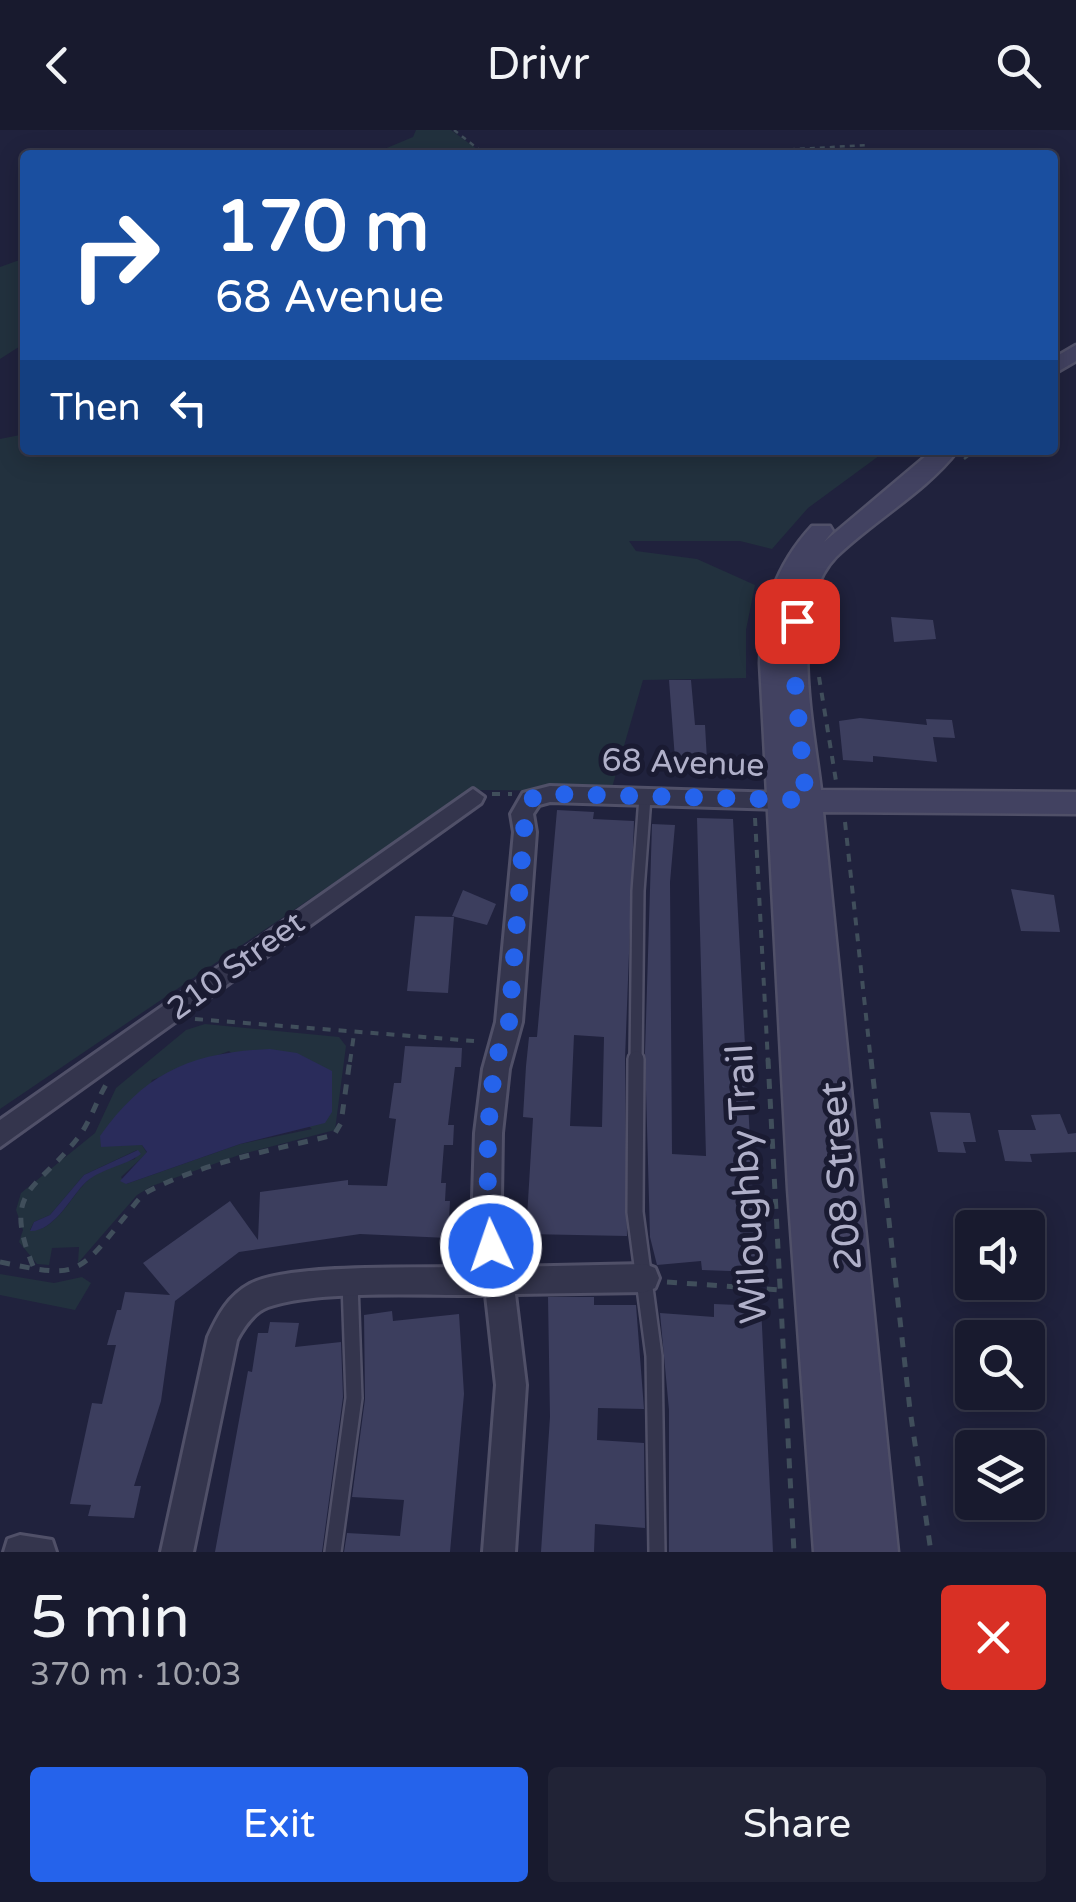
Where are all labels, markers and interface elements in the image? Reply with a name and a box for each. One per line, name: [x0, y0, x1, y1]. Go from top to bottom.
icon: back: [30, 38, 85, 93]
text: Drivr: [487, 38, 589, 92]
icon: search: [991, 38, 1046, 93]
text: 170 m: [215, 186, 429, 270]
icon: right: [50, 190, 180, 320]
text: 68 Avenue: [215, 271, 444, 325]
icon: left: [161, 380, 216, 435]
text: Then: [50, 385, 141, 431]
pin: [755, 579, 840, 664]
icon: arrive: [770, 594, 825, 649]
street label: 68 Avenue: [601, 741, 765, 785]
street label: 210 Street: [160, 904, 312, 1028]
street label: Wiloughby Trail: [717, 1043, 777, 1325]
street label: 208 Street: [810, 1079, 872, 1273]
position arrow: [439, 1194, 543, 1298]
map controls: [955, 1210, 1045, 1520]
button: sound: [955, 1210, 1045, 1300]
button: search: [955, 1320, 1045, 1410]
button: layers: [955, 1430, 1045, 1520]
text: 5 min: [30, 1582, 190, 1654]
button: close: [941, 1585, 1046, 1690]
text: 370 m · 10:03: [30, 1656, 242, 1694]
button: Exit: [30, 1767, 528, 1882]
button: Share: [548, 1767, 1046, 1882]

